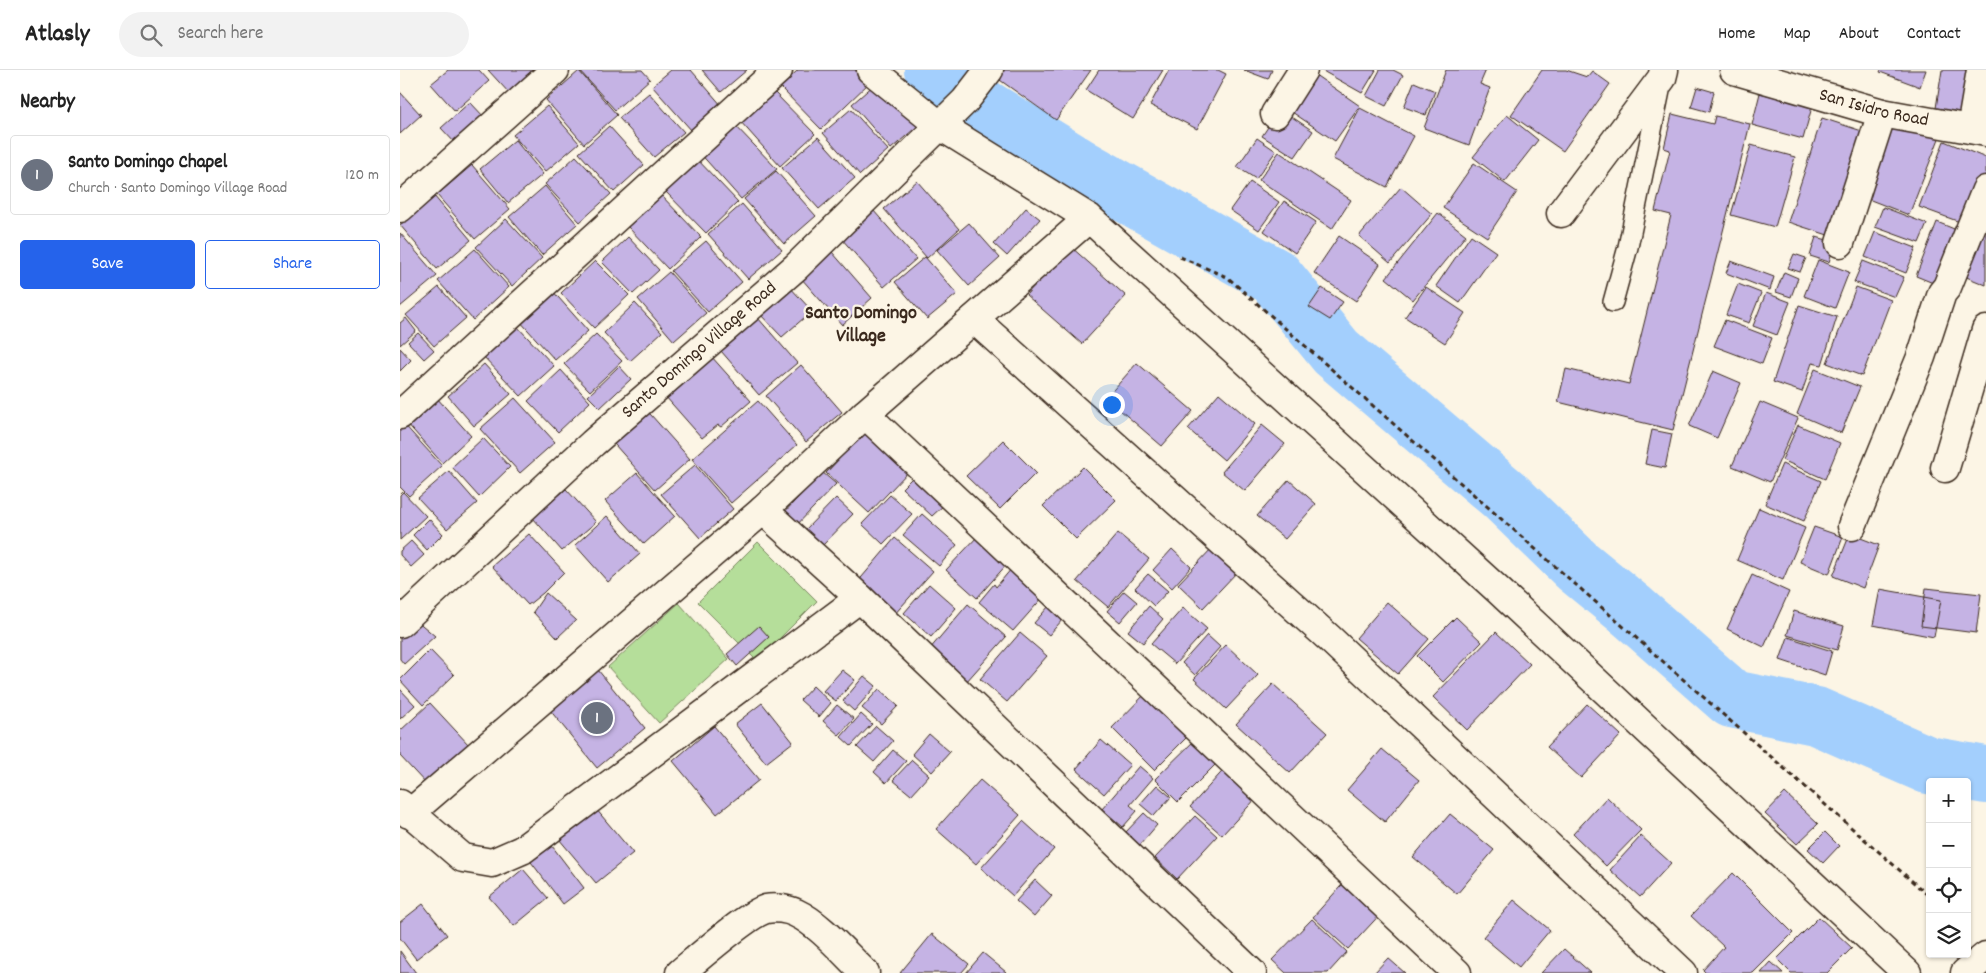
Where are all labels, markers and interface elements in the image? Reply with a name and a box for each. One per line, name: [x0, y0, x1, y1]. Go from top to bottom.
search box: [119, 12, 469, 57]
text: Atlasly: [25, 18, 89, 52]
icon: search: [137, 21, 165, 49]
text: Search here: [177, 21, 263, 48]
text: Home: [1718, 22, 1755, 47]
text: Map: [1783, 22, 1811, 47]
text: About: [1839, 22, 1879, 47]
text: Contact: [1907, 22, 1961, 47]
street label: San Isidro Road: [1816, 82, 1931, 135]
text: Nearby: [20, 88, 75, 118]
text: Santo Domingo Chapel: [68, 150, 227, 177]
text: 1: [35, 164, 39, 187]
text: 120 m: [345, 164, 379, 187]
text: Church · Santo Domingo Village Road: [68, 177, 287, 200]
button: Save: [20, 240, 195, 289]
button: Share: [205, 240, 380, 289]
street label: Santo Domingo Village Road: [616, 276, 783, 426]
district label: Santo Domingo Village: [805, 300, 917, 351]
your location: [1099, 392, 1125, 418]
pin: 1: [581, 699, 613, 737]
map controls: [1926, 778, 1971, 958]
button: +: [1926, 778, 1971, 823]
button: −: [1926, 823, 1971, 868]
button: locate: [1926, 868, 1971, 913]
button: layers: [1926, 913, 1971, 958]

